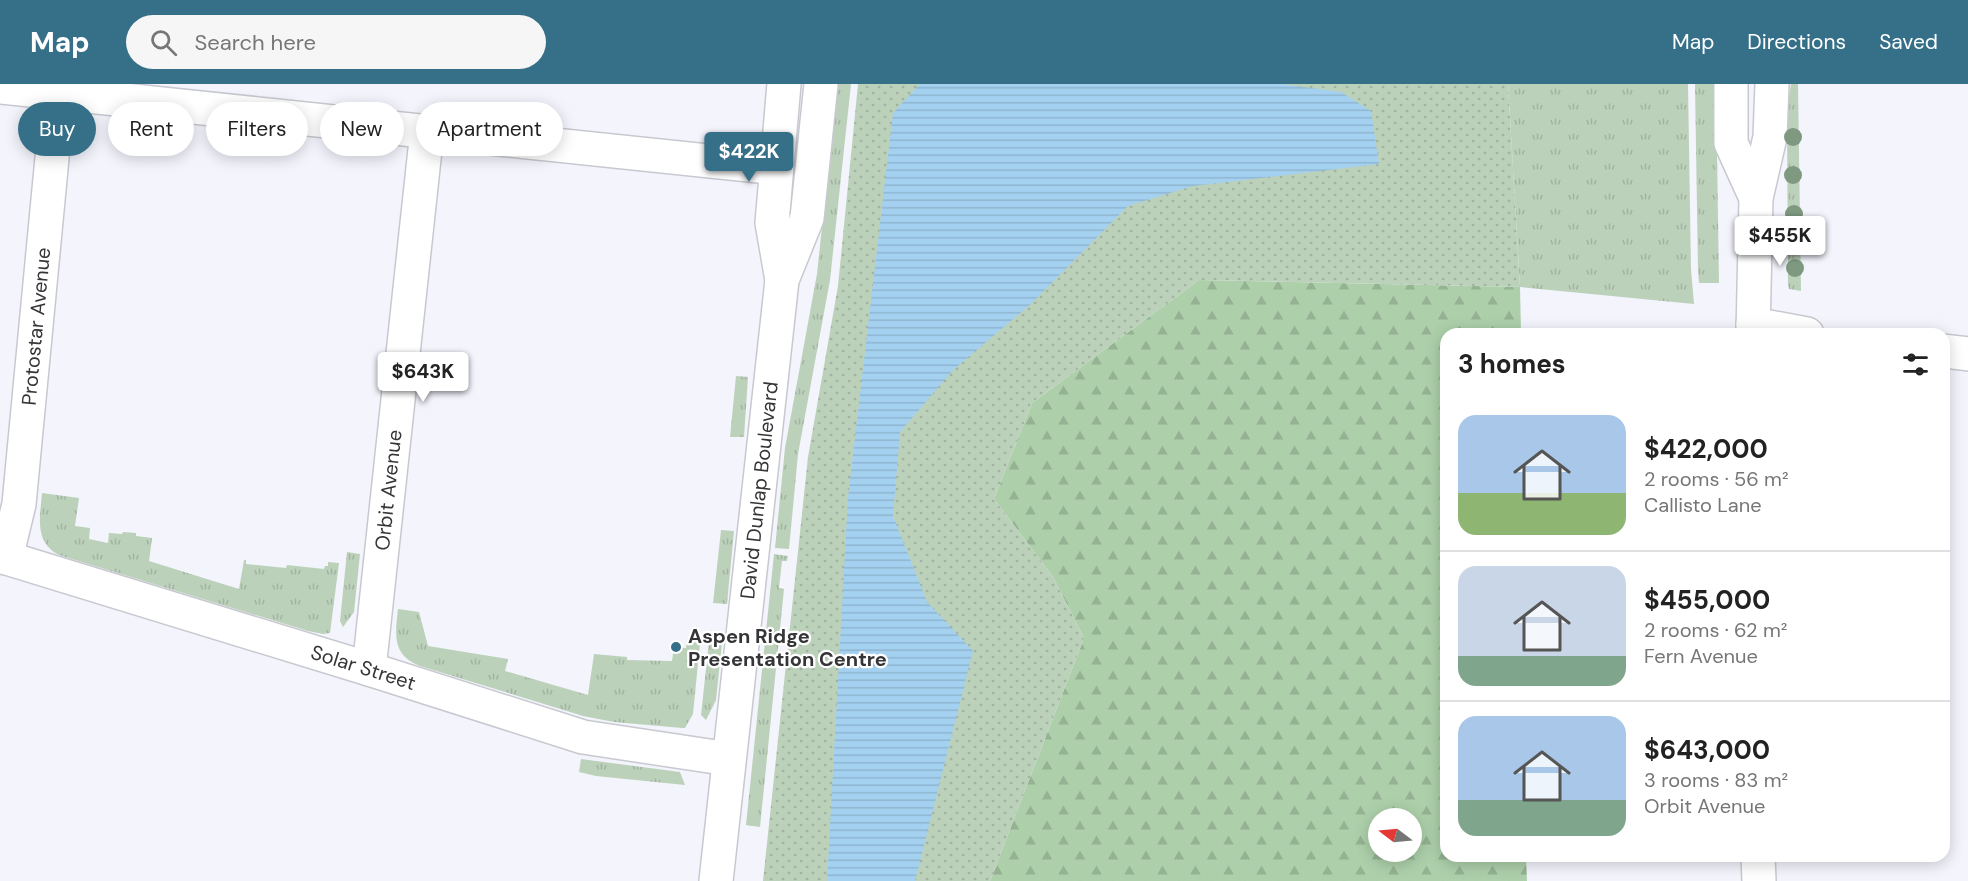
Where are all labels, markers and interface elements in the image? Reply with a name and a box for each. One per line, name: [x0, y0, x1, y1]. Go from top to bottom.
search box: [126, 15, 546, 69]
text: Map: [30, 24, 90, 61]
icon: search: [147, 26, 180, 59]
text: Search here: [195, 28, 316, 57]
text: Map: [1672, 28, 1714, 56]
text: Directions: [1747, 28, 1846, 56]
text: Saved: [1879, 28, 1938, 56]
chip: Buy: [18, 102, 96, 156]
chip: Rent: [108, 102, 194, 156]
chip: Filters: [206, 102, 308, 156]
chip: New: [320, 102, 404, 156]
chip: Apartment: [416, 102, 563, 156]
pin: $422K: [707, 132, 791, 183]
text: $422K: [718, 138, 780, 164]
pin: $455K: [1738, 216, 1822, 267]
text: $455K: [1748, 222, 1812, 248]
street label: Protostar Avenue: [15, 246, 56, 407]
text: 3 homes: [1458, 347, 1566, 381]
icon: filters: [1899, 348, 1932, 381]
pin: $643K: [381, 352, 465, 403]
text: $643K: [392, 358, 454, 384]
street label: David Dunlap Boulevard: [734, 380, 784, 601]
street label: Orbit Avenue: [369, 428, 408, 552]
text: $422,000: [1644, 432, 1768, 466]
icon: home: [1506, 439, 1578, 511]
text: 2 rooms · 56 m²: [1644, 466, 1789, 492]
text: Callisto Lane: [1644, 492, 1762, 518]
text: $455,000: [1644, 583, 1770, 617]
icon: home: [1506, 590, 1578, 662]
text: 2 rooms · 62 m²: [1644, 617, 1787, 643]
place label: Aspen Ridge Presentation Centre: [688, 623, 887, 672]
street label: Solar Street: [308, 639, 419, 696]
marker: Aspen Ridge Presentation Centre: [669, 640, 683, 654]
text: Fern Avenue: [1644, 643, 1758, 669]
text: $643,000: [1644, 733, 1770, 767]
icon: home: [1506, 740, 1578, 812]
text: 3 rooms · 83 m²: [1644, 767, 1788, 793]
text: Orbit Avenue: [1644, 793, 1765, 819]
north arrow: [1368, 808, 1422, 862]
map controls: [1368, 808, 1422, 862]

